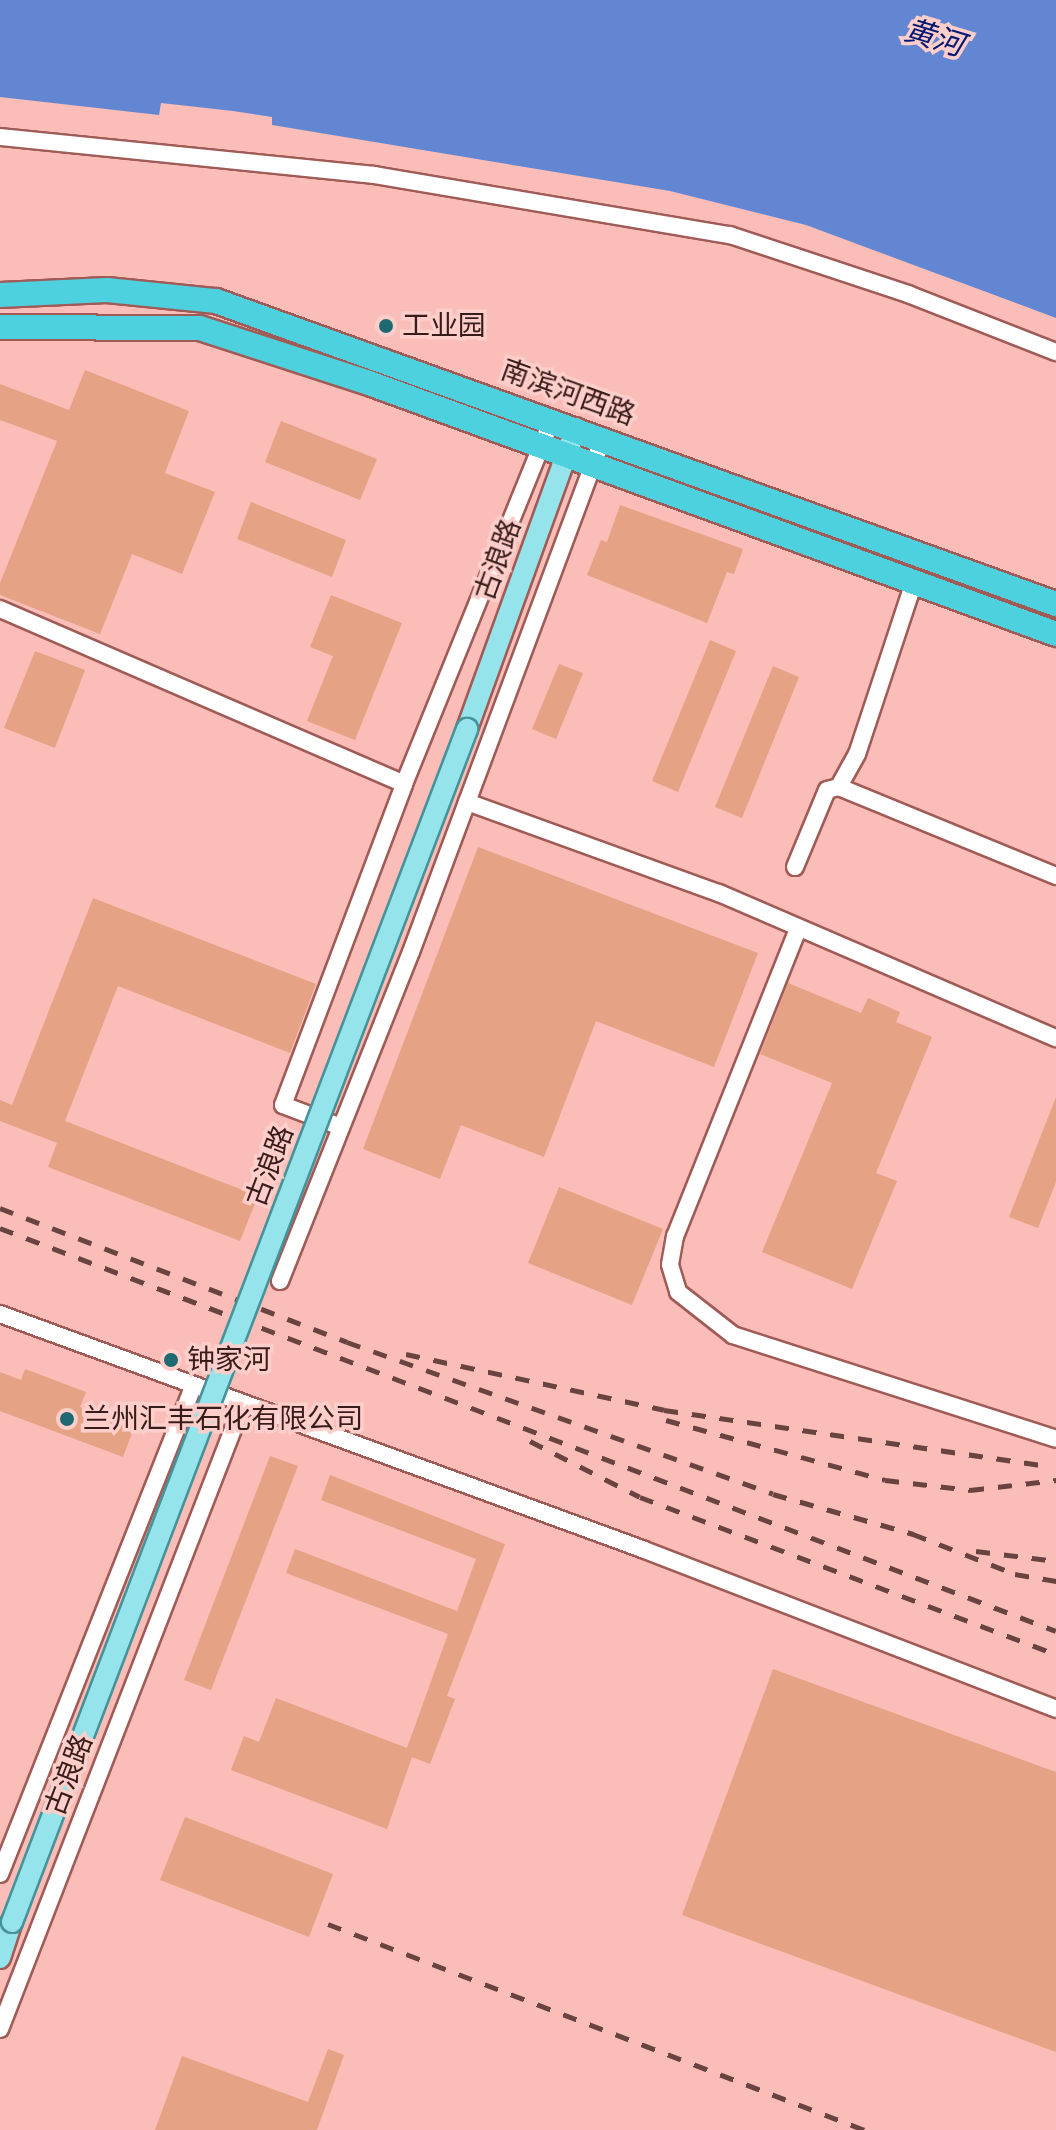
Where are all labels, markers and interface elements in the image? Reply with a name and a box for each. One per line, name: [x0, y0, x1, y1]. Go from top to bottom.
water label: 黄河: [900, 12, 968, 64]
place label: 工业园: [402, 309, 486, 343]
marker: 工业园: [377, 317, 395, 335]
street label: 南滨河西路: [496, 353, 640, 433]
street label: 古浪路: [468, 515, 528, 605]
street label: 古浪路: [239, 1121, 301, 1211]
place label: 钟家河: [187, 1343, 271, 1377]
marker: 钟家河: [162, 1351, 180, 1369]
place label: 兰州汇丰石化有限公司: [83, 1402, 363, 1436]
marker: 兰州汇丰石化有限公司: [58, 1410, 76, 1428]
street label: 古浪路: [38, 1730, 100, 1820]

